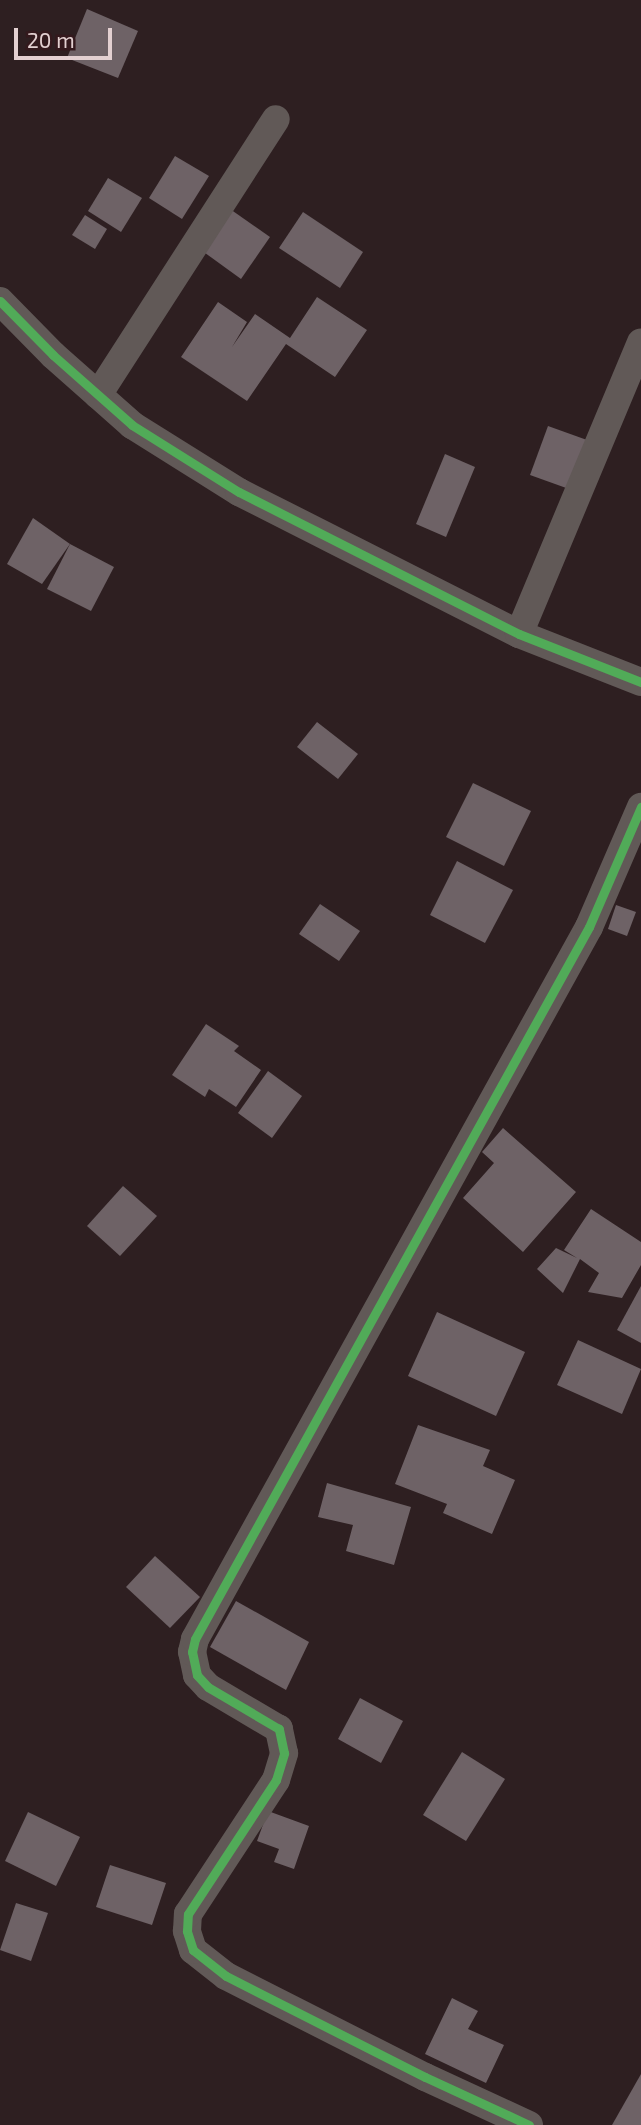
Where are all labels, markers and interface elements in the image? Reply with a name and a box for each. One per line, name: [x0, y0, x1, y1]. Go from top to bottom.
scale bar: [18, 14, 116, 58]
text: 20 m: [27, 27, 75, 52]

